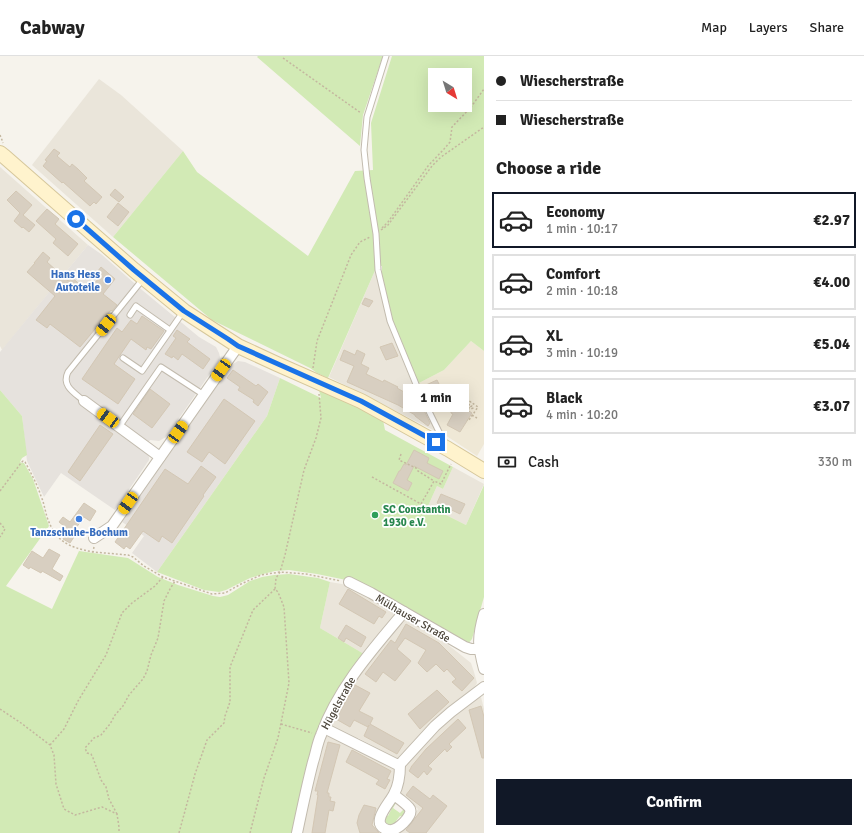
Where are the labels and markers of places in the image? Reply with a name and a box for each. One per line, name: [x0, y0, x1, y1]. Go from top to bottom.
place label: Hans Hess Autoteile: [51, 268, 101, 294]
marker: Hans Hess Autoteile: [103, 275, 113, 285]
place label: SC Constantin 1930 e.V.: [383, 503, 451, 529]
marker: SC Constantin 1930 e.V.: [370, 510, 380, 520]
marker: Tanzschuhe-Bochum: [74, 514, 84, 524]
place label: Tanzschuhe-Bochum: [30, 526, 128, 539]

